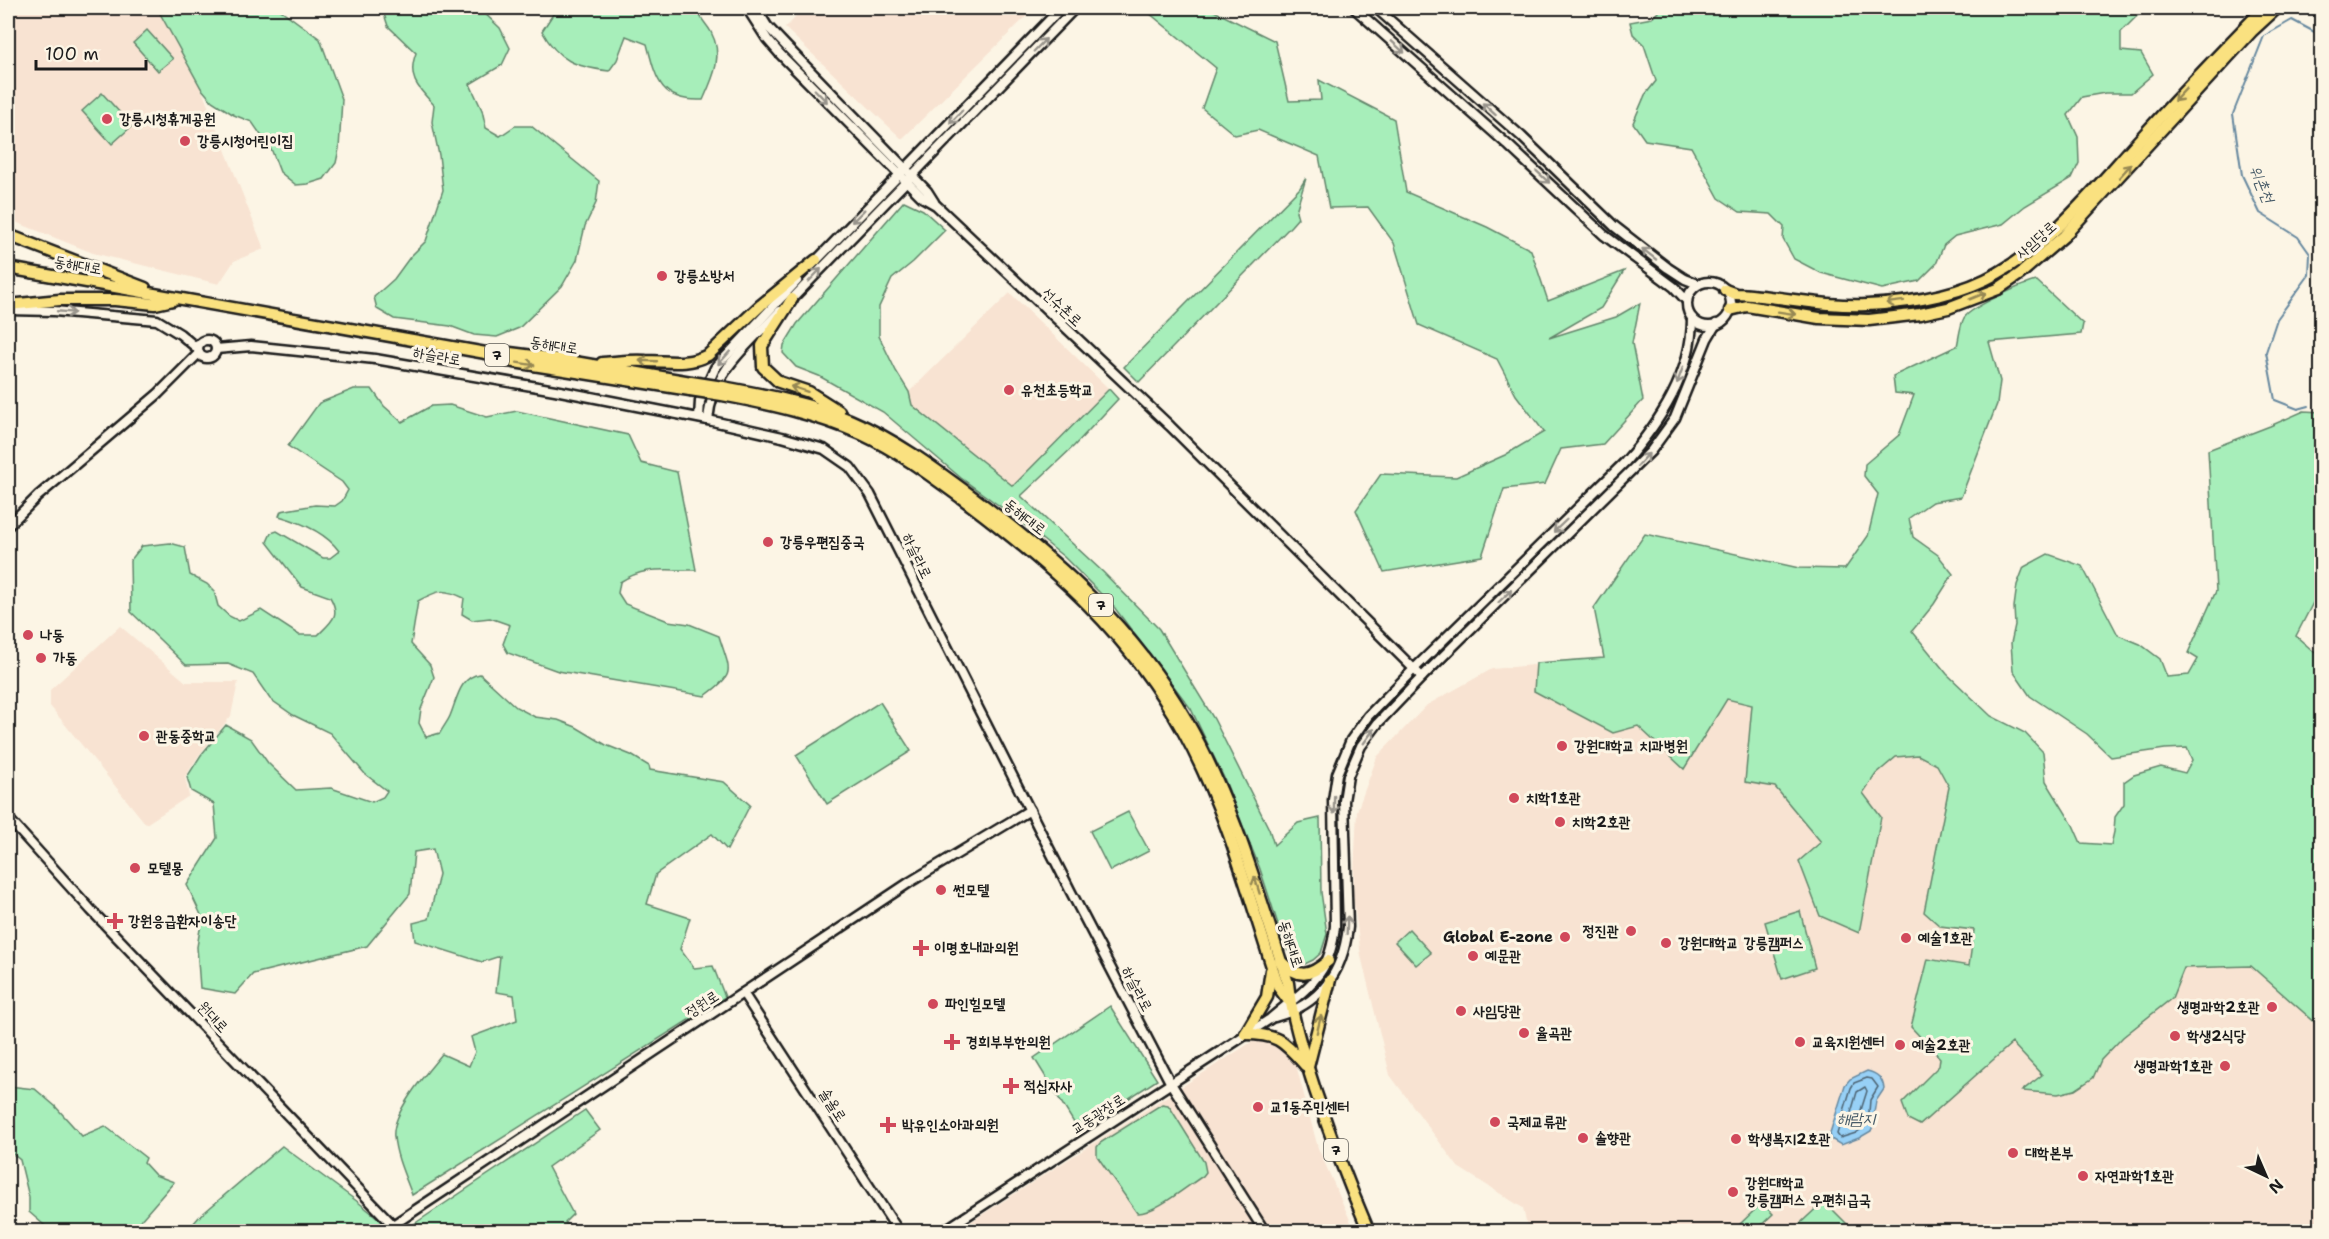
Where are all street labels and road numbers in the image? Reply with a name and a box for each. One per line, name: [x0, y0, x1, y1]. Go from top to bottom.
street label: 사임당로: [2011, 216, 2061, 264]
street label: 동해대로: [52, 251, 104, 279]
street label: 선수촌로: [1038, 283, 1086, 331]
street label: 동해대로: [529, 331, 579, 359]
street label: 하슬라로: [411, 342, 463, 370]
road number: 7: [485, 344, 509, 366]
street label: 동해대로: [1000, 494, 1050, 540]
street label: 하슬라로: [897, 530, 937, 582]
road number: 7: [1089, 594, 1113, 616]
street label: 동해대로: [1274, 918, 1308, 970]
street label: 하슬라로: [1117, 963, 1157, 1015]
street label: 정원로: [681, 986, 723, 1022]
street label: 원대로: [193, 997, 233, 1037]
street label: 솔올로: [815, 1084, 851, 1126]
street label: 교동광장로: [1067, 1089, 1129, 1139]
road number: 7: [1324, 1139, 1348, 1161]

